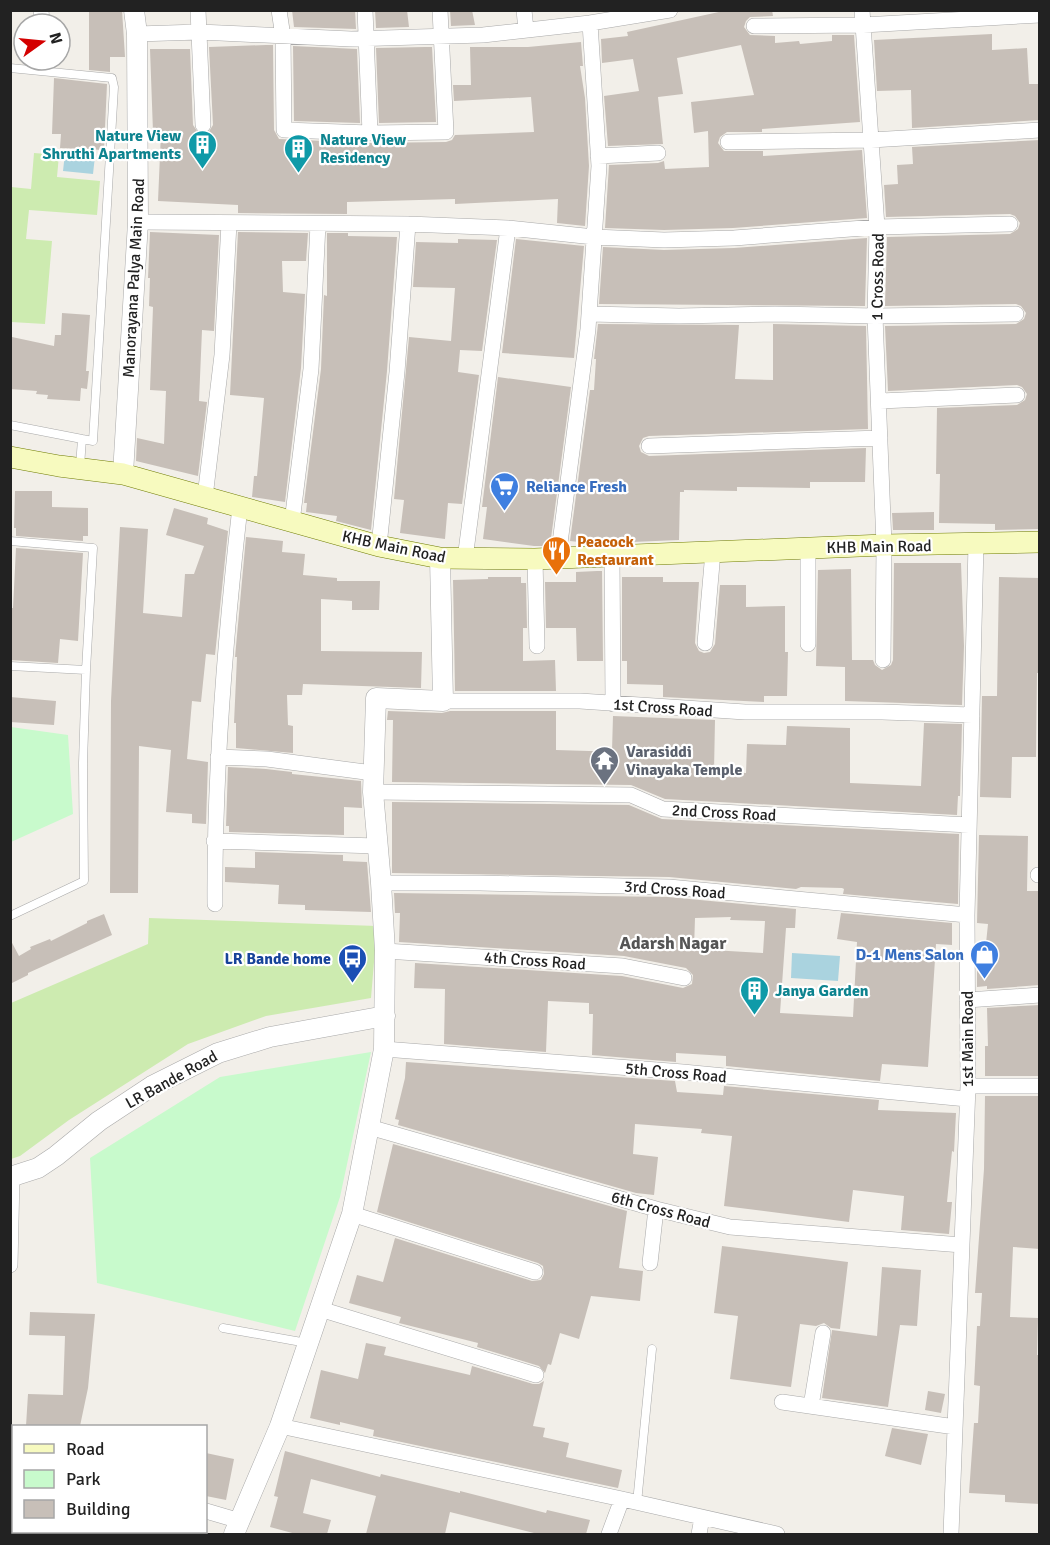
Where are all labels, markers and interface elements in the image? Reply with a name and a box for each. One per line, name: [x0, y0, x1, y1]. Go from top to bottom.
north arrow: [12, 12, 72, 72]
text: N: [44, 30, 67, 46]
place label: Nature View Shruthi Apartments: [43, 126, 182, 164]
building icon: Nature View Shruthi Apartments: [186, 128, 218, 170]
place label: Nature View Residency: [320, 130, 407, 168]
building icon: Nature View Residency: [283, 132, 315, 174]
street label: Manorayana Palya Main Road: [119, 178, 149, 378]
street label: 1 Cross Road: [867, 233, 889, 321]
supermarket icon: Reliance Fresh: [489, 470, 521, 512]
place label: Reliance Fresh: [526, 477, 627, 497]
street label: KHB Main Road: [340, 526, 447, 568]
place label: Peacock Restaurant: [577, 532, 654, 570]
restaurant icon: Peacock Restaurant: [540, 534, 572, 576]
street label: KHB Main Road: [826, 536, 932, 558]
street label: 1st Cross Road: [612, 695, 714, 721]
place label: Varasiddi Vinayaka Temple: [626, 742, 742, 780]
temple icon: Varasiddi Vinayaka Temple: [589, 744, 621, 786]
street label: 2nd Cross Road: [671, 800, 777, 826]
street label: 3rd Cross Road: [623, 876, 726, 904]
district label: Adarsh Nagar: [620, 932, 727, 954]
shop icon: D-1 Mens Salon: [969, 938, 1001, 980]
bus stop icon: LR Bande home: [336, 942, 368, 984]
place label: D-1 Mens Salon: [855, 945, 964, 965]
street label: 4th Cross Road: [483, 947, 586, 975]
place label: LR Bande home: [224, 949, 331, 969]
building icon: Janya Garden: [738, 974, 770, 1016]
place label: Janya Garden: [775, 981, 869, 1001]
street label: 1st Main Road: [958, 991, 978, 1087]
street label: LR Bande Road: [122, 1046, 221, 1113]
street label: 5th Cross Road: [624, 1059, 728, 1087]
street label: 6th Cross Road: [609, 1187, 713, 1233]
legend: [12, 1425, 207, 1533]
text: Road: [66, 1438, 105, 1460]
text: Park: [66, 1468, 101, 1490]
text: Building: [66, 1498, 130, 1520]

